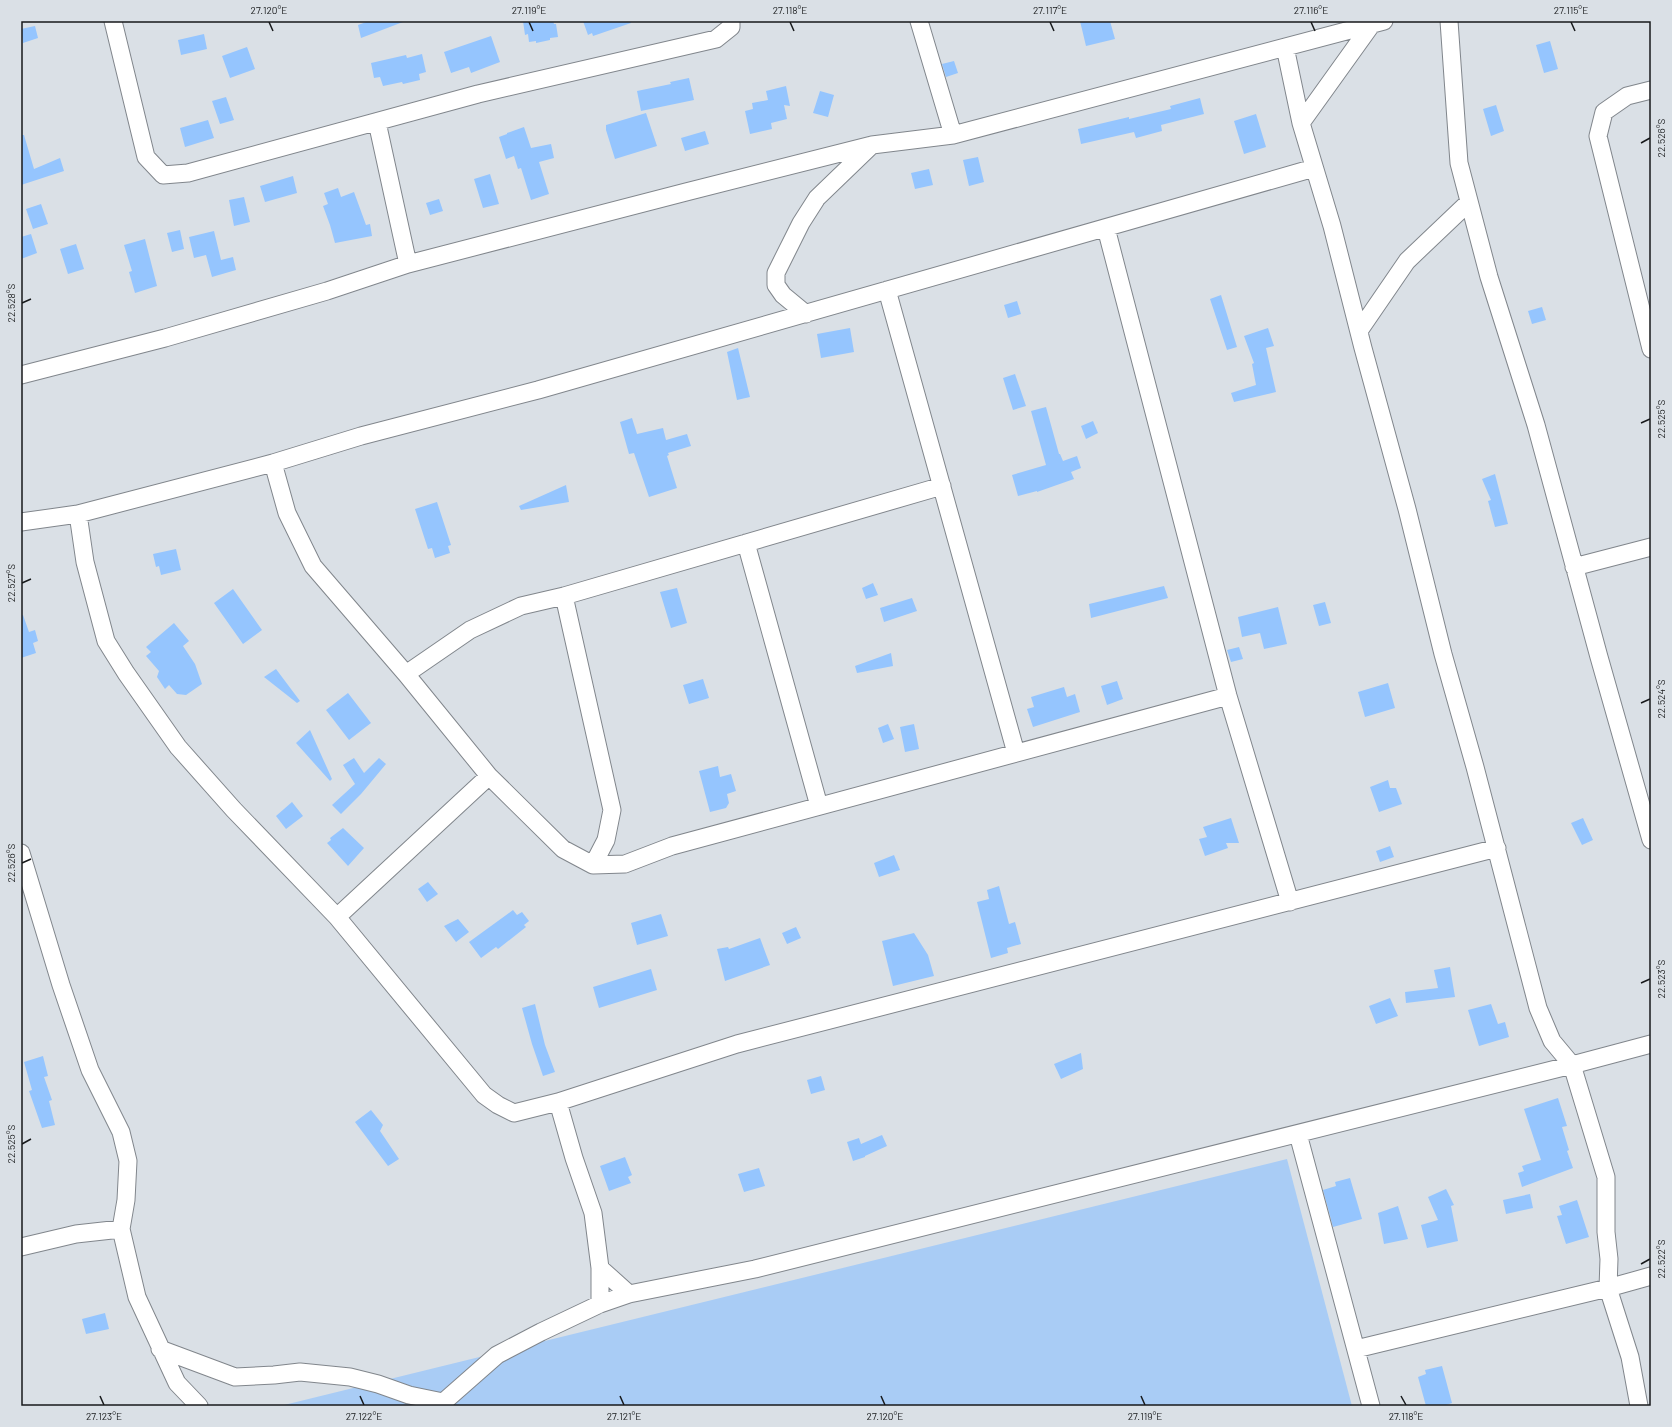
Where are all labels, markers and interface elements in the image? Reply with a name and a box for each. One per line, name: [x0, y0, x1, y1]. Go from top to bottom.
text: 27.120°E: [251, 4, 287, 16]
text: 27.119°E: [512, 4, 546, 16]
text: 27.118°E: [773, 4, 807, 16]
text: 27.117°E: [1033, 4, 1067, 16]
text: 27.116°E: [1294, 4, 1328, 16]
text: 27.115°E: [1554, 4, 1588, 16]
text: 22.526°S: [1655, 118, 1667, 157]
text: 22.528°S: [5, 283, 17, 322]
text: 22.525°S: [1655, 399, 1667, 438]
text: 22.527°S: [5, 564, 17, 602]
text: 22.524°S: [1655, 679, 1667, 719]
text: 22.526°S: [5, 843, 17, 882]
text: 22.523°S: [1655, 959, 1667, 998]
text: 22.525°S: [5, 1124, 17, 1163]
text: 22.522°S: [1655, 1239, 1667, 1279]
text: 27.123°E: [86, 1410, 122, 1422]
text: 27.122°E: [346, 1410, 382, 1422]
text: 27.121°E: [607, 1410, 641, 1422]
text: 27.120°E: [867, 1410, 903, 1422]
text: 27.119°E: [1128, 1410, 1162, 1422]
text: 27.118°E: [1389, 1410, 1423, 1422]

